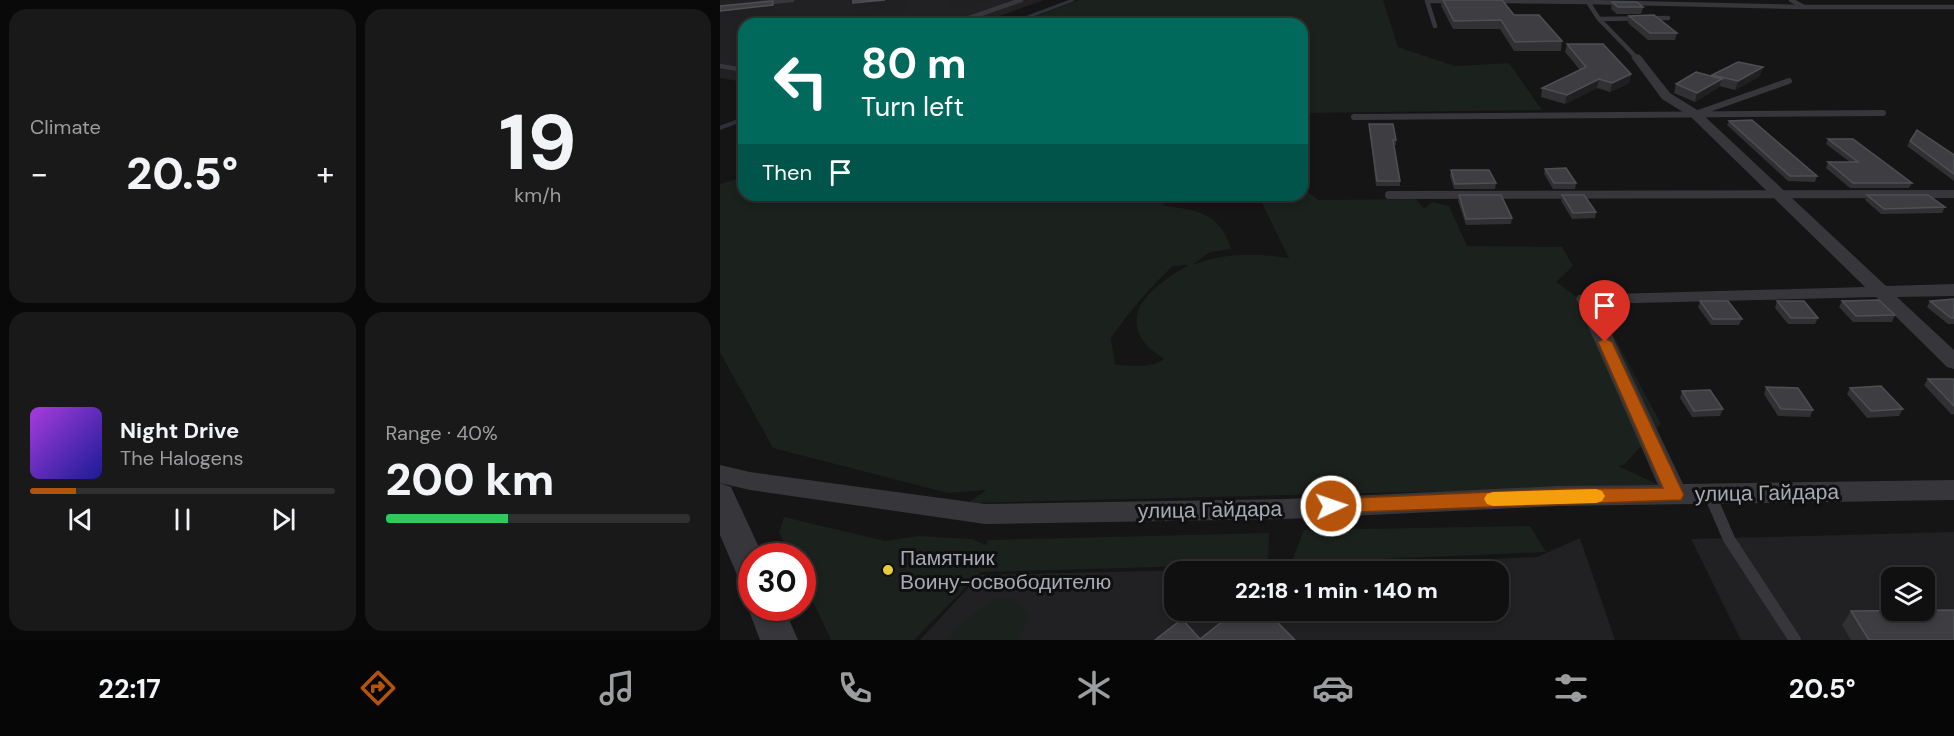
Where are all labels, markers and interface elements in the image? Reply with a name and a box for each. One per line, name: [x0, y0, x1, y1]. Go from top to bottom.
text: 80 m: [861, 36, 967, 91]
icon: left: [762, 42, 840, 120]
text: Turn left: [861, 89, 964, 124]
text: 19: [499, 92, 577, 193]
text: Climate: [30, 114, 101, 140]
text: 20.5°: [126, 144, 238, 203]
text: −: [30, 152, 48, 195]
text: +: [316, 152, 334, 195]
icon: arrive: [824, 156, 857, 189]
text: Then: [762, 158, 812, 187]
text: km/h: [514, 182, 561, 208]
pin: [1579, 280, 1630, 342]
icon: arrive: [1588, 289, 1621, 322]
text: Night Drive: [120, 416, 239, 445]
text: Range · 40%: [386, 420, 498, 446]
text: The Halogens: [120, 445, 243, 471]
text: 200 km: [386, 450, 554, 509]
position arrow: [1299, 474, 1363, 538]
street label: улица Гайдара: [1695, 478, 1840, 508]
street label: улица Гайдара: [1138, 495, 1283, 525]
icon: previous: [64, 503, 97, 536]
icon: pause: [166, 503, 199, 536]
icon: next: [267, 503, 300, 536]
speed limit sign: 30: [738, 543, 816, 621]
place label: Памятник Воину-освободителю: [900, 544, 1111, 596]
marker: Памятник Воину-освободителю: [881, 563, 895, 577]
map controls: [1881, 567, 1935, 621]
button: layers: [1881, 567, 1935, 621]
text: 22:18 · 1 min · 140 m: [1235, 576, 1438, 605]
icon: directions: [357, 667, 399, 709]
icon: music: [596, 667, 638, 709]
icon: phone: [834, 667, 876, 709]
icon: climate: [1073, 667, 1115, 709]
icon: car: [1312, 667, 1354, 709]
icon: filters: [1550, 667, 1592, 709]
text: 22:17: [98, 671, 161, 706]
text: 20.5°: [1789, 671, 1856, 706]

